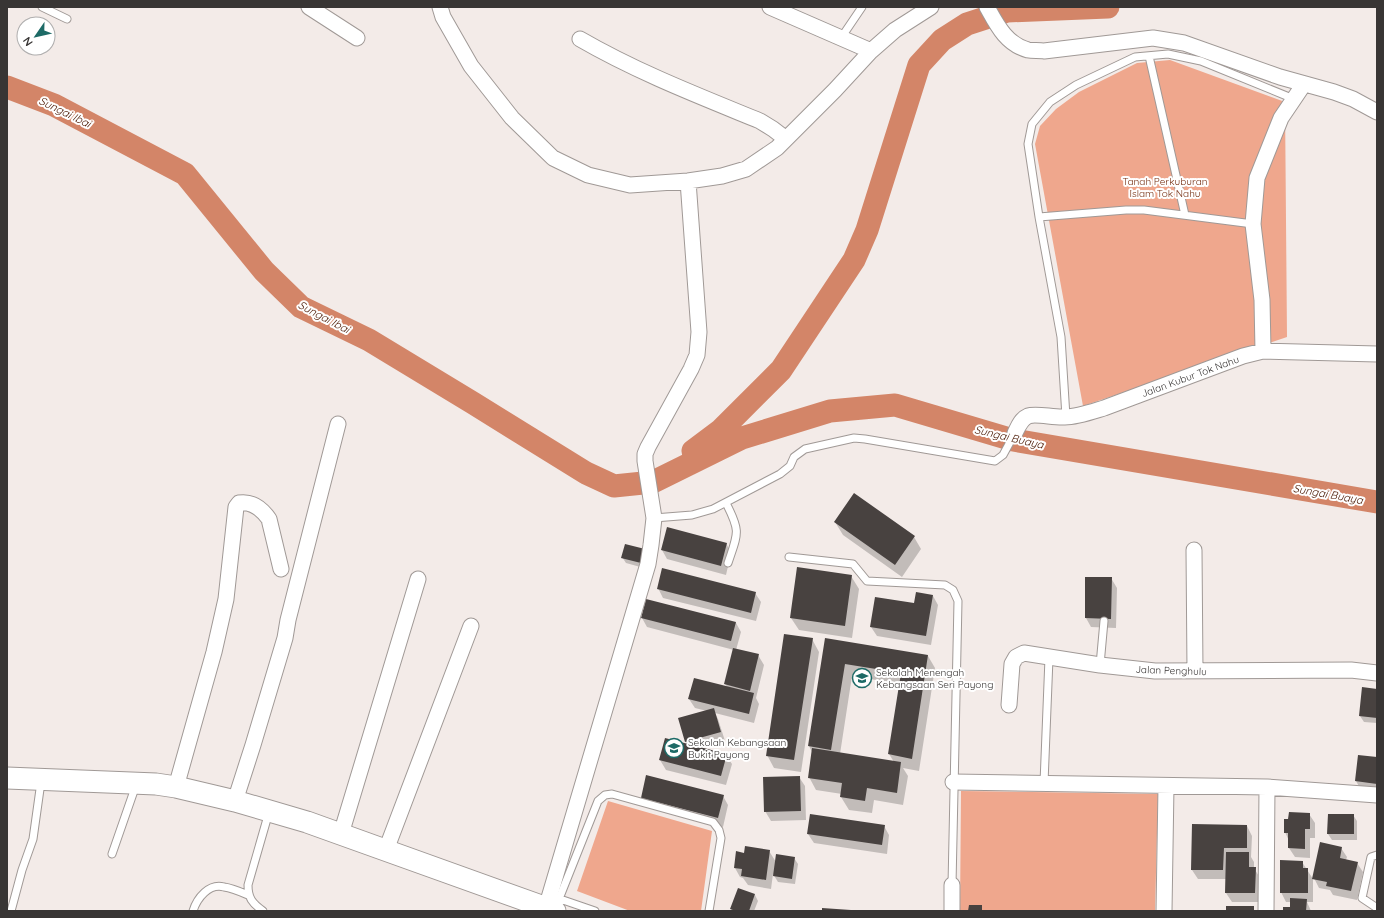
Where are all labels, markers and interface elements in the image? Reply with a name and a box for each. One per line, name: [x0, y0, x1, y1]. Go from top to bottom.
north arrow: [16, 16, 56, 56]
text: N: [20, 34, 36, 49]
water label: Sungai Ibai: [37, 93, 95, 131]
park label: Tanah Perkuburan Islam Tok Nahu: [1122, 175, 1208, 200]
water label: Sungai Ibai: [296, 298, 353, 337]
street label: Jalan Kubur Tok Nahu: [1140, 353, 1241, 400]
water label: Sungai Buaya: [973, 422, 1046, 452]
water label: Sungai Buaya: [1292, 481, 1365, 507]
street label: Jalan Penghulu: [1135, 663, 1207, 678]
place label: Sekolah Menengah Kebangsaan Seri Payong: [876, 666, 993, 691]
school or university icon: Sekolah Menengah Kebangsaan Seri Payong: [851, 667, 873, 689]
place label: Sekolah Kebangsaan Bukit Payong: [688, 736, 786, 761]
school or university icon: Sekolah Kebangsaan Bukit Payong: [663, 737, 685, 759]

